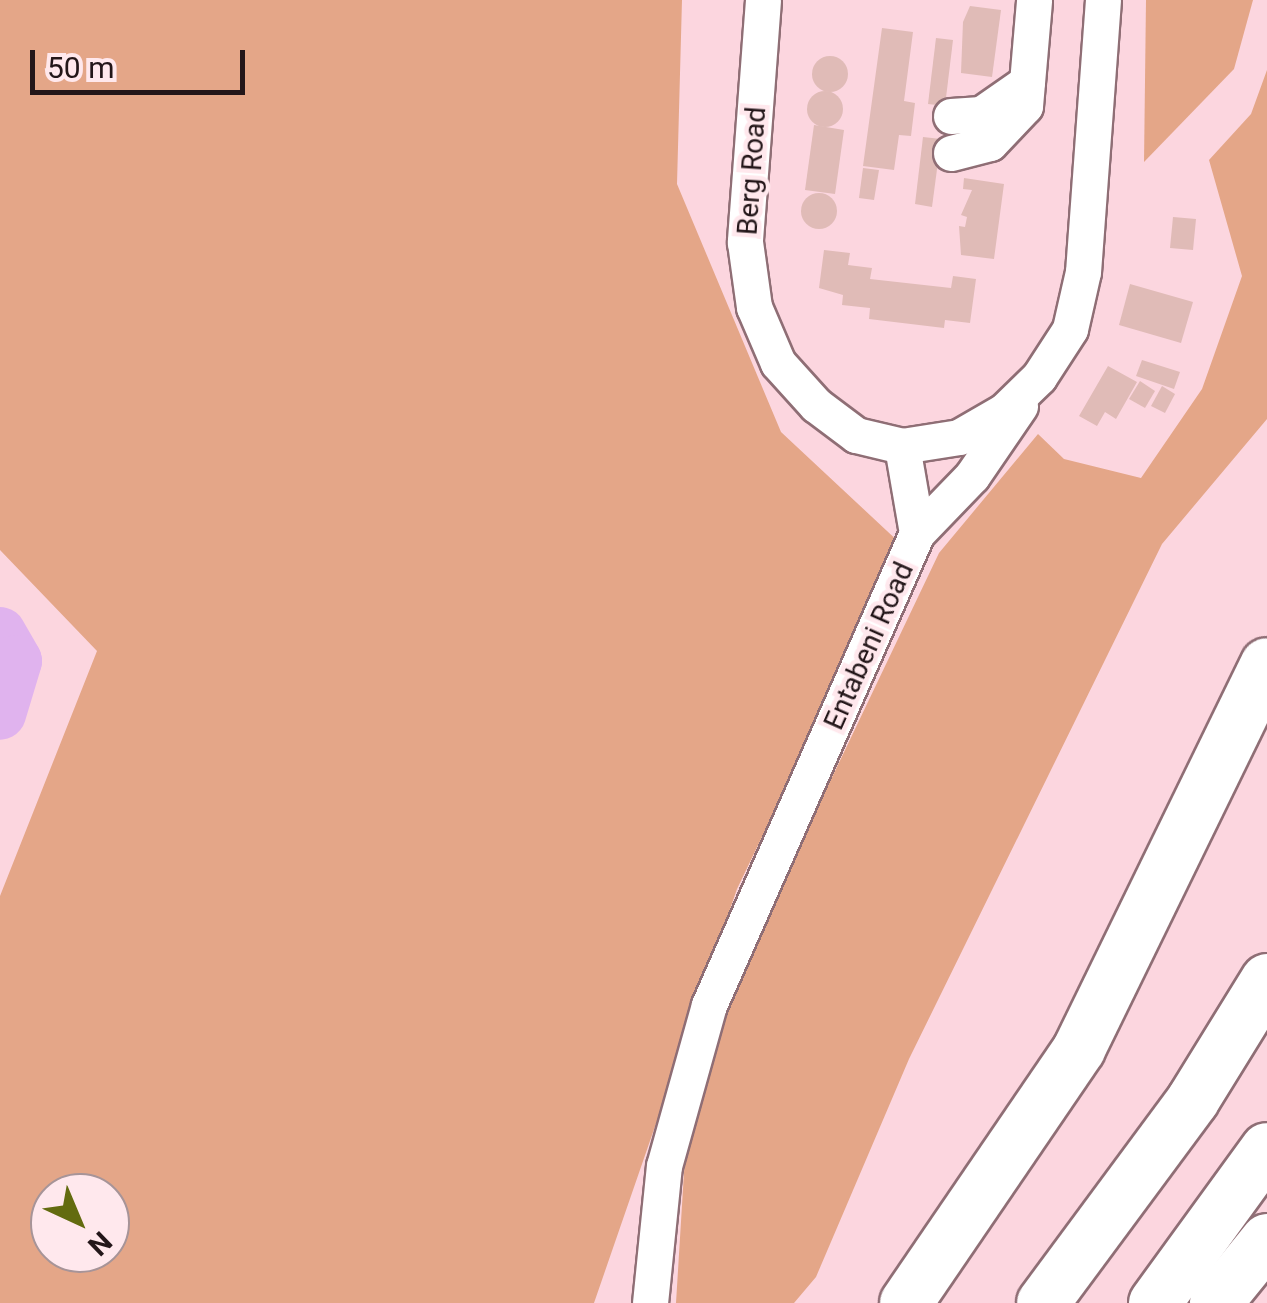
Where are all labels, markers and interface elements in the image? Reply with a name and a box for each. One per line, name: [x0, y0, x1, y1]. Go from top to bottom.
scale bar: [35, 30, 250, 92]
text: 50 m: [47, 50, 114, 85]
street label: Berg Road: [731, 106, 773, 236]
street label: Entabeni Road: [817, 557, 921, 735]
north arrow: [30, 1173, 130, 1273]
text: N: [81, 1225, 118, 1262]

